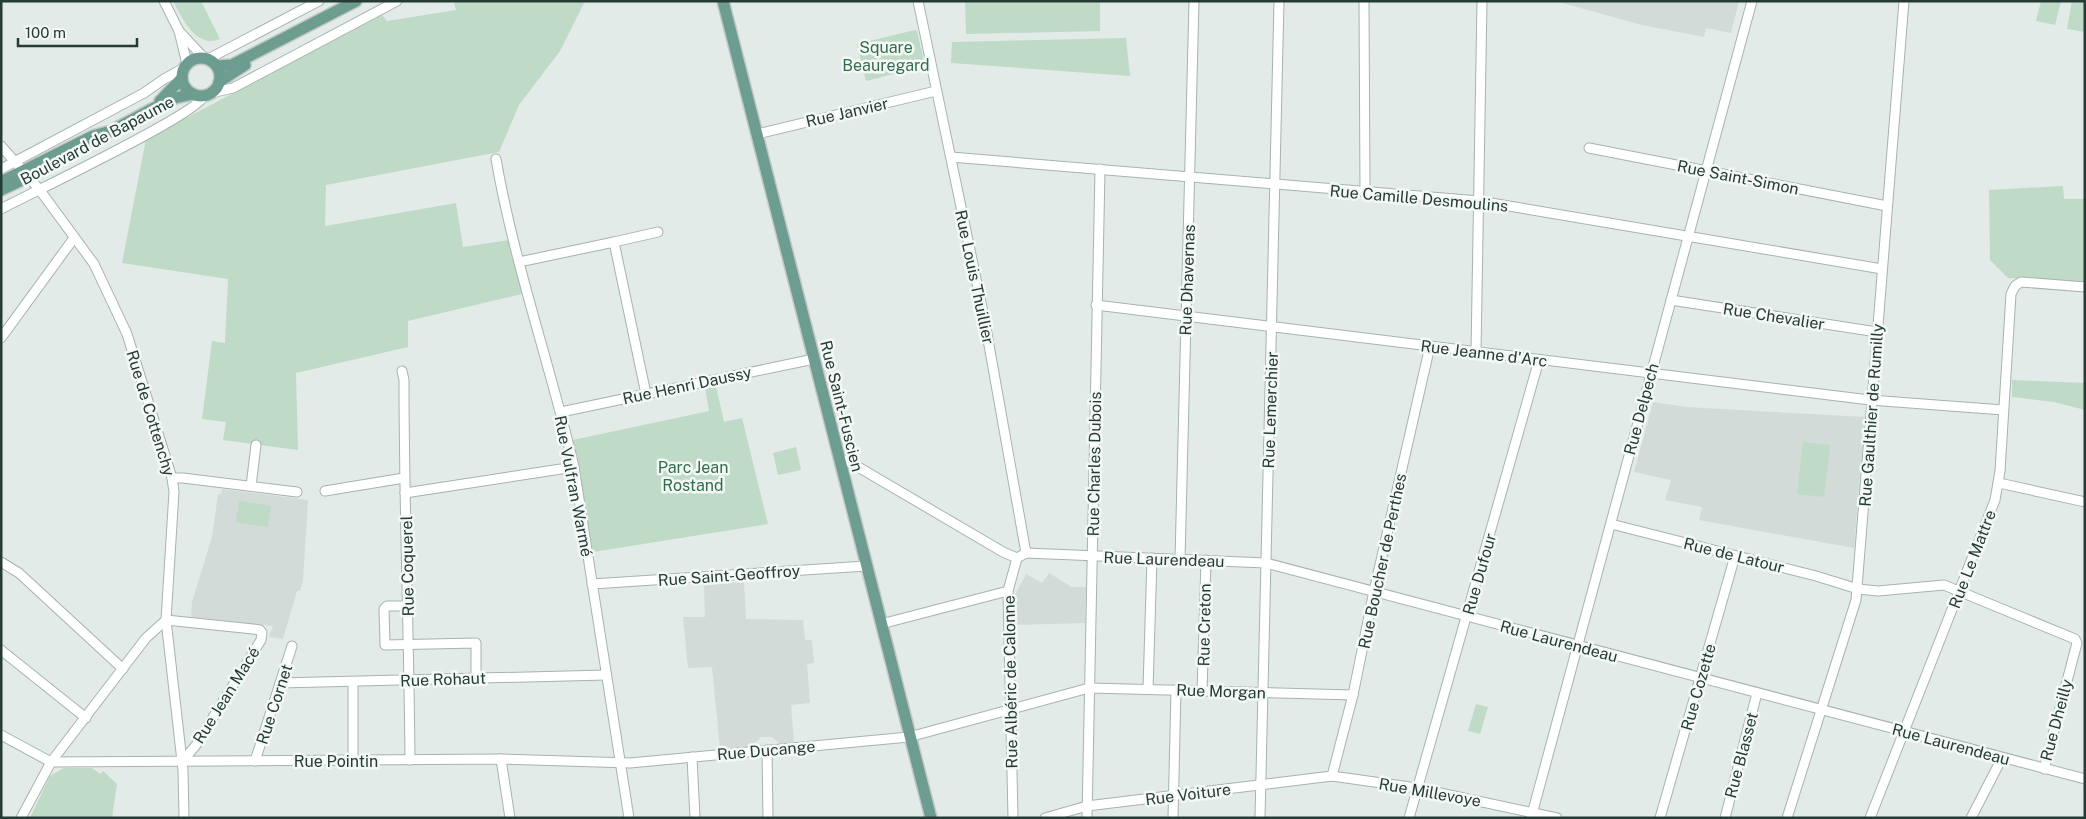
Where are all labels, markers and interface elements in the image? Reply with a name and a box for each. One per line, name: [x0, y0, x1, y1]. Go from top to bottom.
scale bar: [18, 15, 136, 47]
text: 100 m: [25, 24, 66, 41]
park label: Square Beauregard: [842, 38, 930, 75]
street label: Boulevard de Bapaume: [17, 92, 177, 189]
street label: Rue Janvier: [804, 94, 890, 131]
street label: Rue Saint-Simon: [1675, 156, 1800, 199]
street label: Rue Camille Desmoulins: [1329, 181, 1509, 216]
street label: Rue Louis Thuillier: [951, 208, 998, 346]
street label: Rue Dhavernas: [1176, 224, 1199, 336]
street label: Rue Chevalier: [1722, 299, 1826, 334]
street label: Rue Gaulthier de Rumilly: [1856, 322, 1887, 507]
street label: Rue Jeanne d'Arc: [1419, 336, 1548, 371]
street label: Rue Saint-Fuscien: [816, 338, 867, 474]
street label: Rue de Cottenchy: [122, 348, 179, 479]
street label: Rue Lemerchier: [1259, 351, 1282, 469]
street label: Rue Delpech: [1620, 361, 1663, 457]
street label: Rue Henri Daussy: [621, 362, 754, 408]
street label: Rue Charles Dubois: [1084, 392, 1105, 536]
street label: Rue Vulfran Warmé: [550, 414, 597, 558]
park label: Parc Jean Rostand: [658, 458, 728, 495]
street label: Rue Boucher de Perthes: [1355, 472, 1410, 651]
street label: Rue Le Mattre: [1945, 507, 2000, 611]
street label: Rue Coquerel: [397, 515, 418, 617]
street label: Rue Dufour: [1459, 531, 1500, 617]
street label: Rue de Latour: [1682, 534, 1786, 577]
street label: Rue Laurendeau: [1103, 548, 1225, 571]
street label: Rue Saint-Geoffroy: [657, 561, 801, 590]
street label: Rue Creton: [1194, 583, 1215, 667]
street label: Rue Albéric de Calonne: [999, 595, 1022, 769]
street label: Rue Laurendeau: [1498, 617, 1620, 666]
street label: Rue Cozette: [1677, 641, 1720, 733]
street label: Rue Jean Macé: [189, 643, 264, 747]
street label: Rue Cornet: [253, 662, 296, 747]
street label: Rue Rohaut: [400, 669, 486, 690]
street label: Rue Dheilly: [2036, 677, 2077, 763]
street label: Rue Morgan: [1176, 680, 1266, 703]
street label: Rue Blasset: [1721, 710, 1762, 800]
street label: Rue Laurendeau: [1890, 720, 2012, 769]
street label: Rue Ducange: [716, 737, 816, 764]
street label: Rue Pointin: [294, 752, 378, 771]
street label: Rue Millevoye: [1377, 774, 1482, 811]
street label: Rue Voiture: [1144, 780, 1232, 809]

